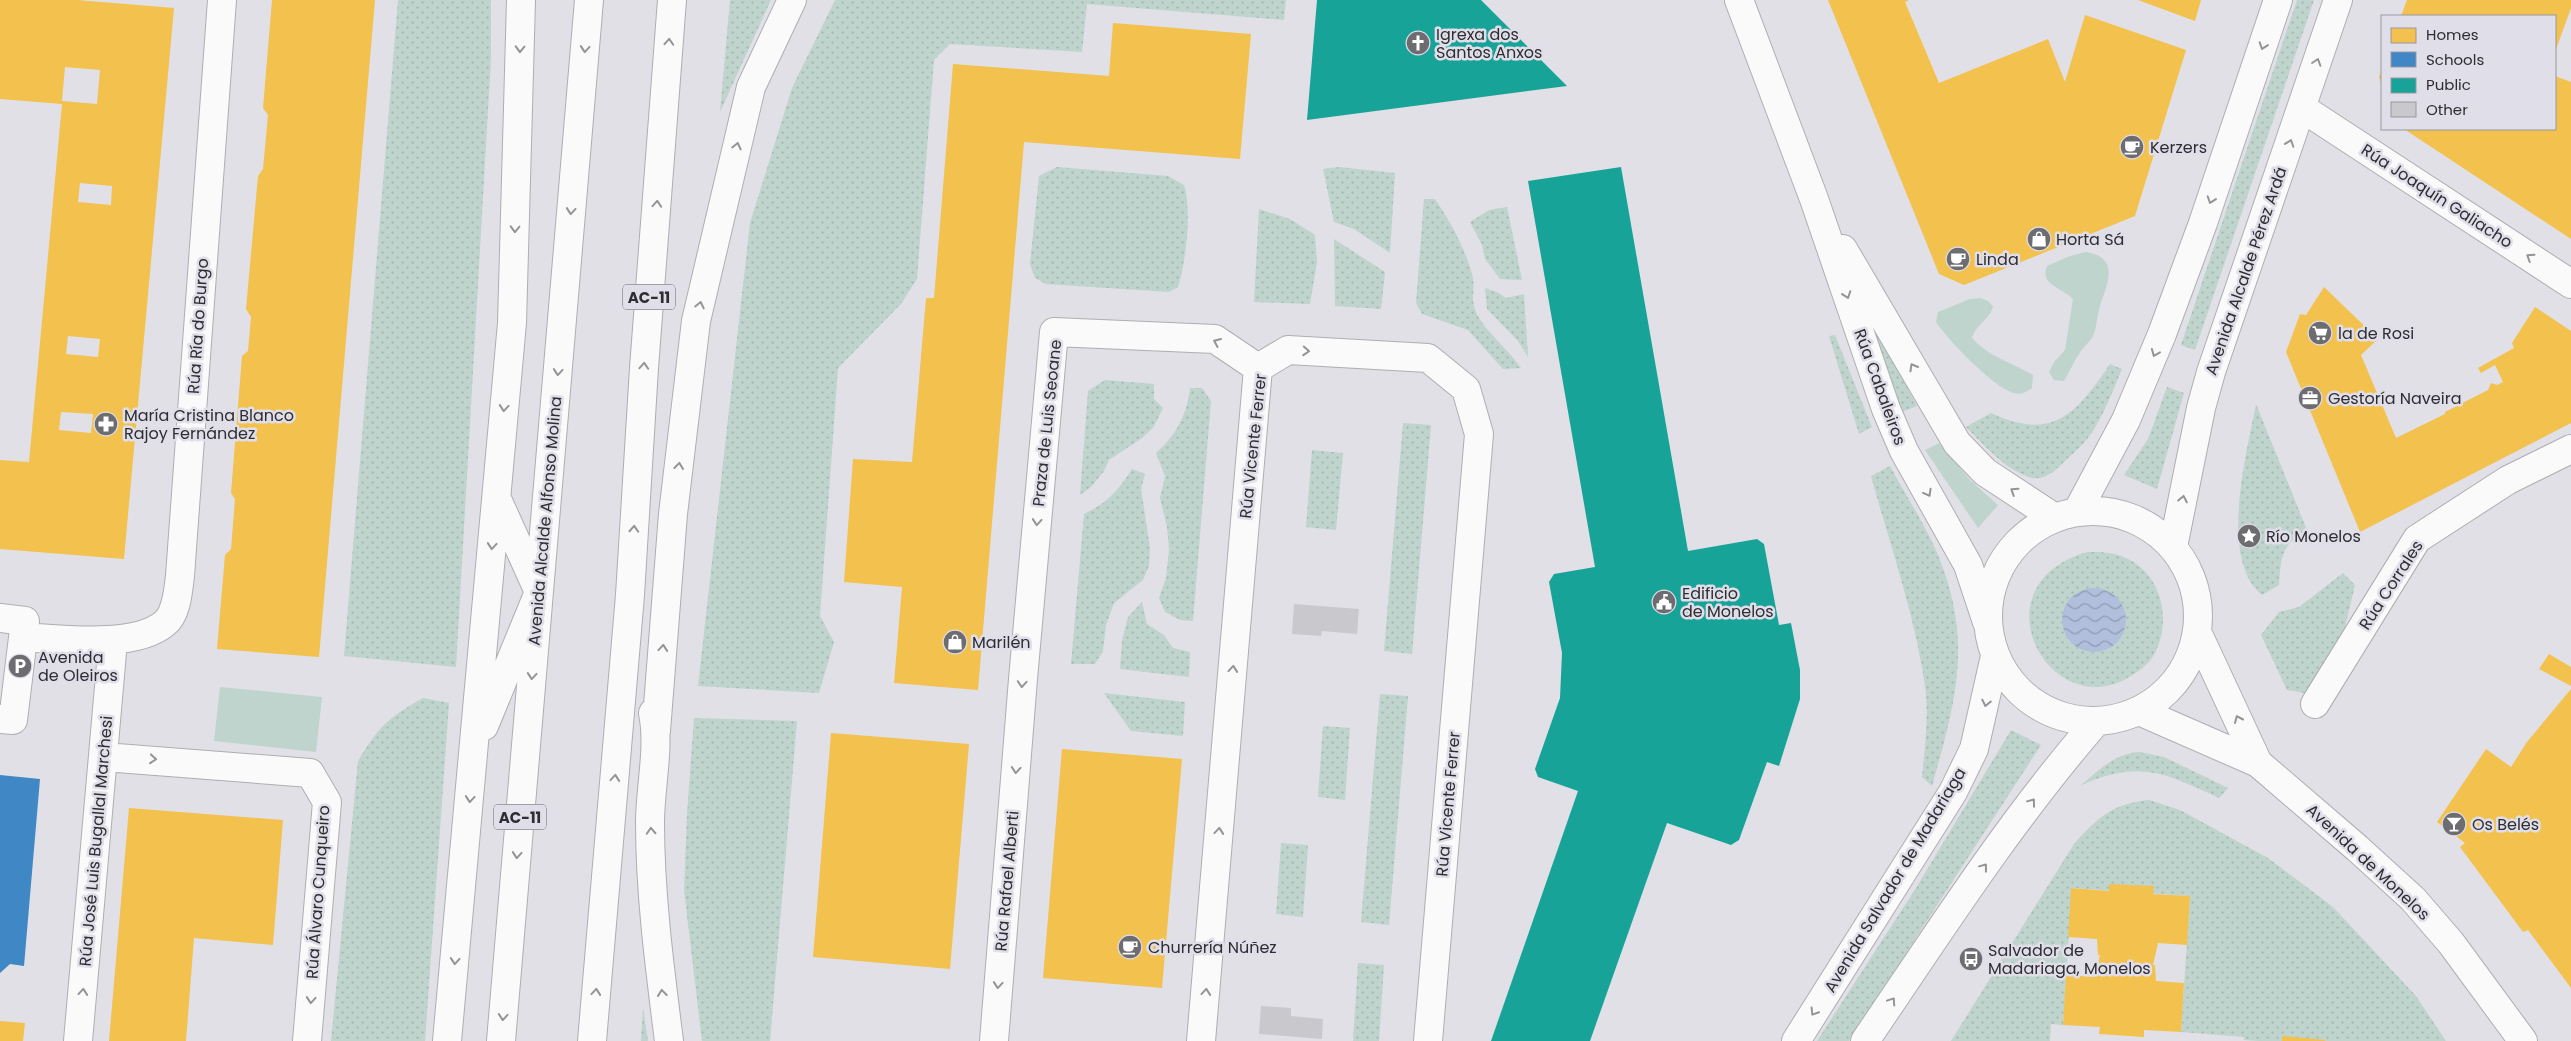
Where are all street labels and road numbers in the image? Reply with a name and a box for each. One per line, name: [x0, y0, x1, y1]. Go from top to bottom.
street label: Rúa Joaquín Galiacho: [2357, 138, 2517, 254]
street label: Avenida Alcalde Pérez Ardá: [2199, 164, 2293, 378]
street label: Rúa Ría do Burgo: [182, 257, 214, 395]
road number: AC-11: [623, 284, 675, 310]
street label: Rúa Cabaleiros: [1848, 326, 1912, 448]
street label: Praza de Luis Seoane: [1027, 338, 1067, 508]
street label: Rúa Vicente Ferrer: [1234, 372, 1272, 520]
street label: Avenida Alcalde Alfonso Molina: [523, 395, 567, 647]
street label: Rúa Corrales: [2353, 536, 2429, 634]
street label: Rúa José Luis Bugallal Marchesi: [74, 715, 118, 967]
street label: Rúa Vicente Ferrer: [1430, 730, 1466, 877]
street label: Avenida Salvador de Madariaga: [1819, 763, 1971, 997]
street label: Avenida de Monelos: [2301, 799, 2435, 925]
street label: Rúa Álvaro Cunqueiro: [300, 804, 336, 980]
road number: AC-11: [494, 804, 546, 830]
street label: Rúa Rafael Alberti: [989, 810, 1025, 952]

